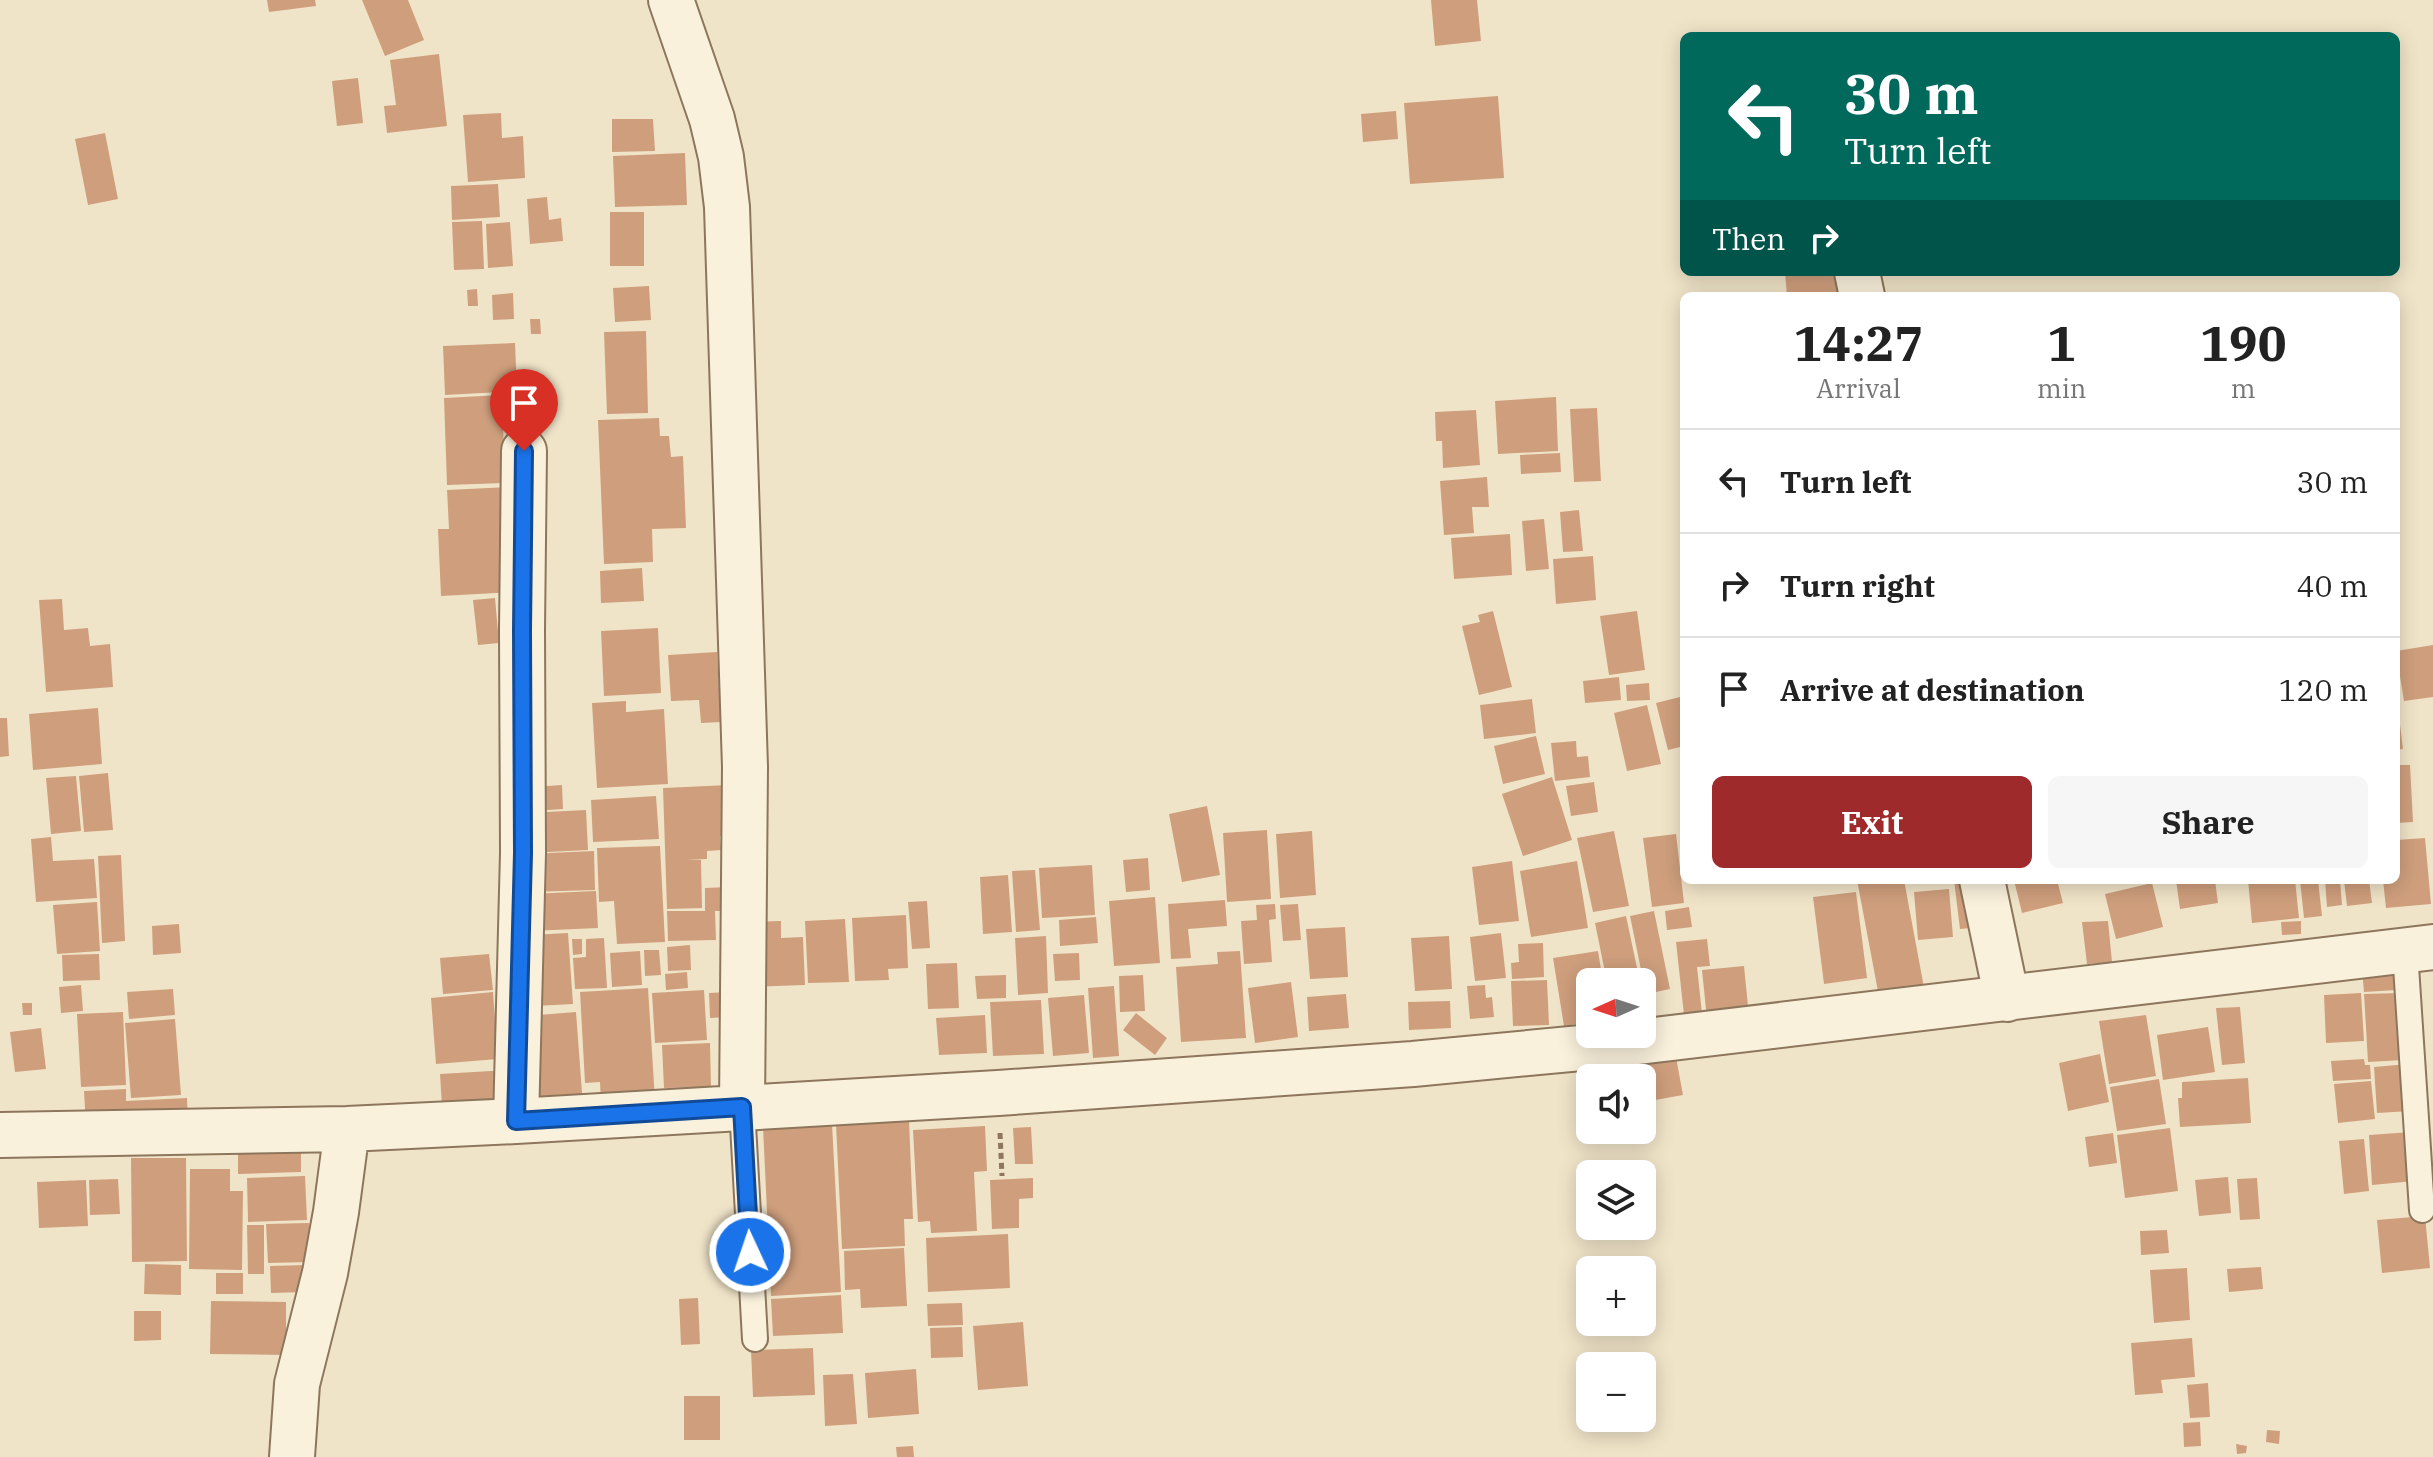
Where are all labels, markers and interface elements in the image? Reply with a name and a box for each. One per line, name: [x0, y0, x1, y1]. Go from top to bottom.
text: 30 m: [1844, 57, 1979, 129]
icon: left: [1712, 64, 1816, 168]
text: Turn left: [1844, 127, 1991, 174]
icon: right: [1802, 216, 1846, 260]
text: Then: [1712, 219, 1786, 258]
text: 14:27: [1794, 312, 1923, 374]
text: 1: [2047, 312, 2076, 374]
text: 190: [2200, 312, 2286, 374]
pin: [490, 369, 558, 451]
text: Arrival: [1816, 371, 1901, 405]
text: min: [2037, 371, 2086, 405]
text: m: [2231, 371, 2256, 405]
icon: arrive: [502, 381, 546, 425]
icon: left: [1712, 459, 1756, 503]
text: Turn left: [1780, 462, 1912, 501]
text: 30 m: [2296, 462, 2368, 501]
icon: right: [1712, 563, 1756, 607]
text: Turn right: [1780, 566, 1935, 605]
text: 40 m: [2296, 566, 2368, 605]
icon: arrive: [1712, 667, 1756, 711]
text: Arrive at destination: [1780, 670, 2085, 709]
text: 120 m: [2278, 670, 2368, 709]
button: Exit: [1712, 776, 2032, 868]
button: Share: [2048, 776, 2368, 868]
north arrow: [1576, 968, 1656, 1048]
map controls: [1576, 968, 1656, 1432]
button: sound: [1576, 1064, 1656, 1144]
button: layers: [1576, 1160, 1656, 1240]
position arrow: [708, 1210, 792, 1294]
button: +: [1576, 1256, 1656, 1336]
button: −: [1576, 1352, 1656, 1432]

